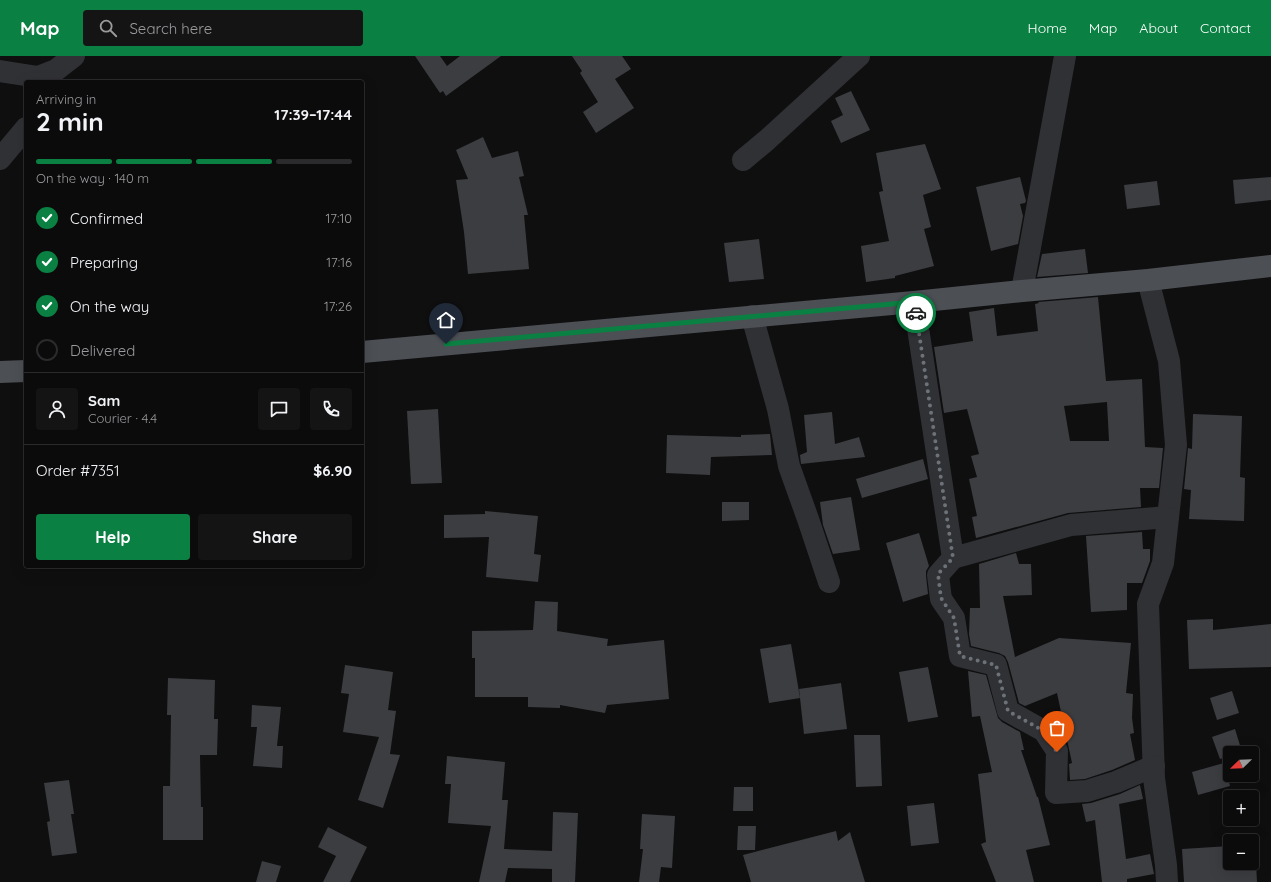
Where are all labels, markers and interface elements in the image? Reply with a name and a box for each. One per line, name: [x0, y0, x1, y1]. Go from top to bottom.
search box: [83, 10, 363, 46]
text: Map: [20, 16, 59, 40]
icon: search: [97, 17, 119, 39]
text: Search here: [129, 19, 212, 38]
text: Home: [1028, 19, 1067, 37]
text: Map: [1089, 19, 1117, 37]
text: About: [1139, 19, 1178, 37]
text: Contact: [1200, 19, 1251, 37]
text: Arriving in: [36, 91, 96, 107]
text: 2 min: [36, 105, 104, 138]
text: 17:39–17:44: [274, 105, 352, 124]
text: On the way · 140 m: [36, 170, 149, 186]
icon: check: [36, 207, 58, 229]
text: Confirmed: [70, 209, 143, 228]
text: 17:10: [326, 210, 352, 226]
icon: check: [36, 251, 58, 273]
text: Preparing: [70, 253, 138, 272]
text: 17:16: [326, 254, 352, 270]
courier: [896, 293, 936, 333]
icon: check: [36, 295, 58, 317]
text: On the way: [70, 297, 149, 316]
text: 17:26: [324, 298, 352, 314]
icon: car: [905, 302, 927, 324]
pin: [429, 303, 463, 344]
icon: home: [435, 309, 457, 331]
text: Delivered: [70, 341, 135, 360]
button: person: [36, 388, 78, 430]
button: chat: [258, 388, 300, 430]
button: phone: [310, 388, 352, 430]
text: Sam: [88, 391, 120, 410]
text: Courier · 4.4: [88, 410, 157, 426]
text: Order #7351: [36, 461, 119, 480]
text: $6.90: [313, 461, 352, 480]
button: Help: [36, 514, 190, 560]
button: Share: [198, 514, 352, 560]
pin: [1040, 711, 1074, 752]
icon: bag: [1046, 717, 1068, 739]
north arrow: [1223, 746, 1259, 782]
map controls: [1223, 746, 1259, 870]
button: +: [1223, 790, 1259, 826]
button: −: [1223, 834, 1259, 870]

